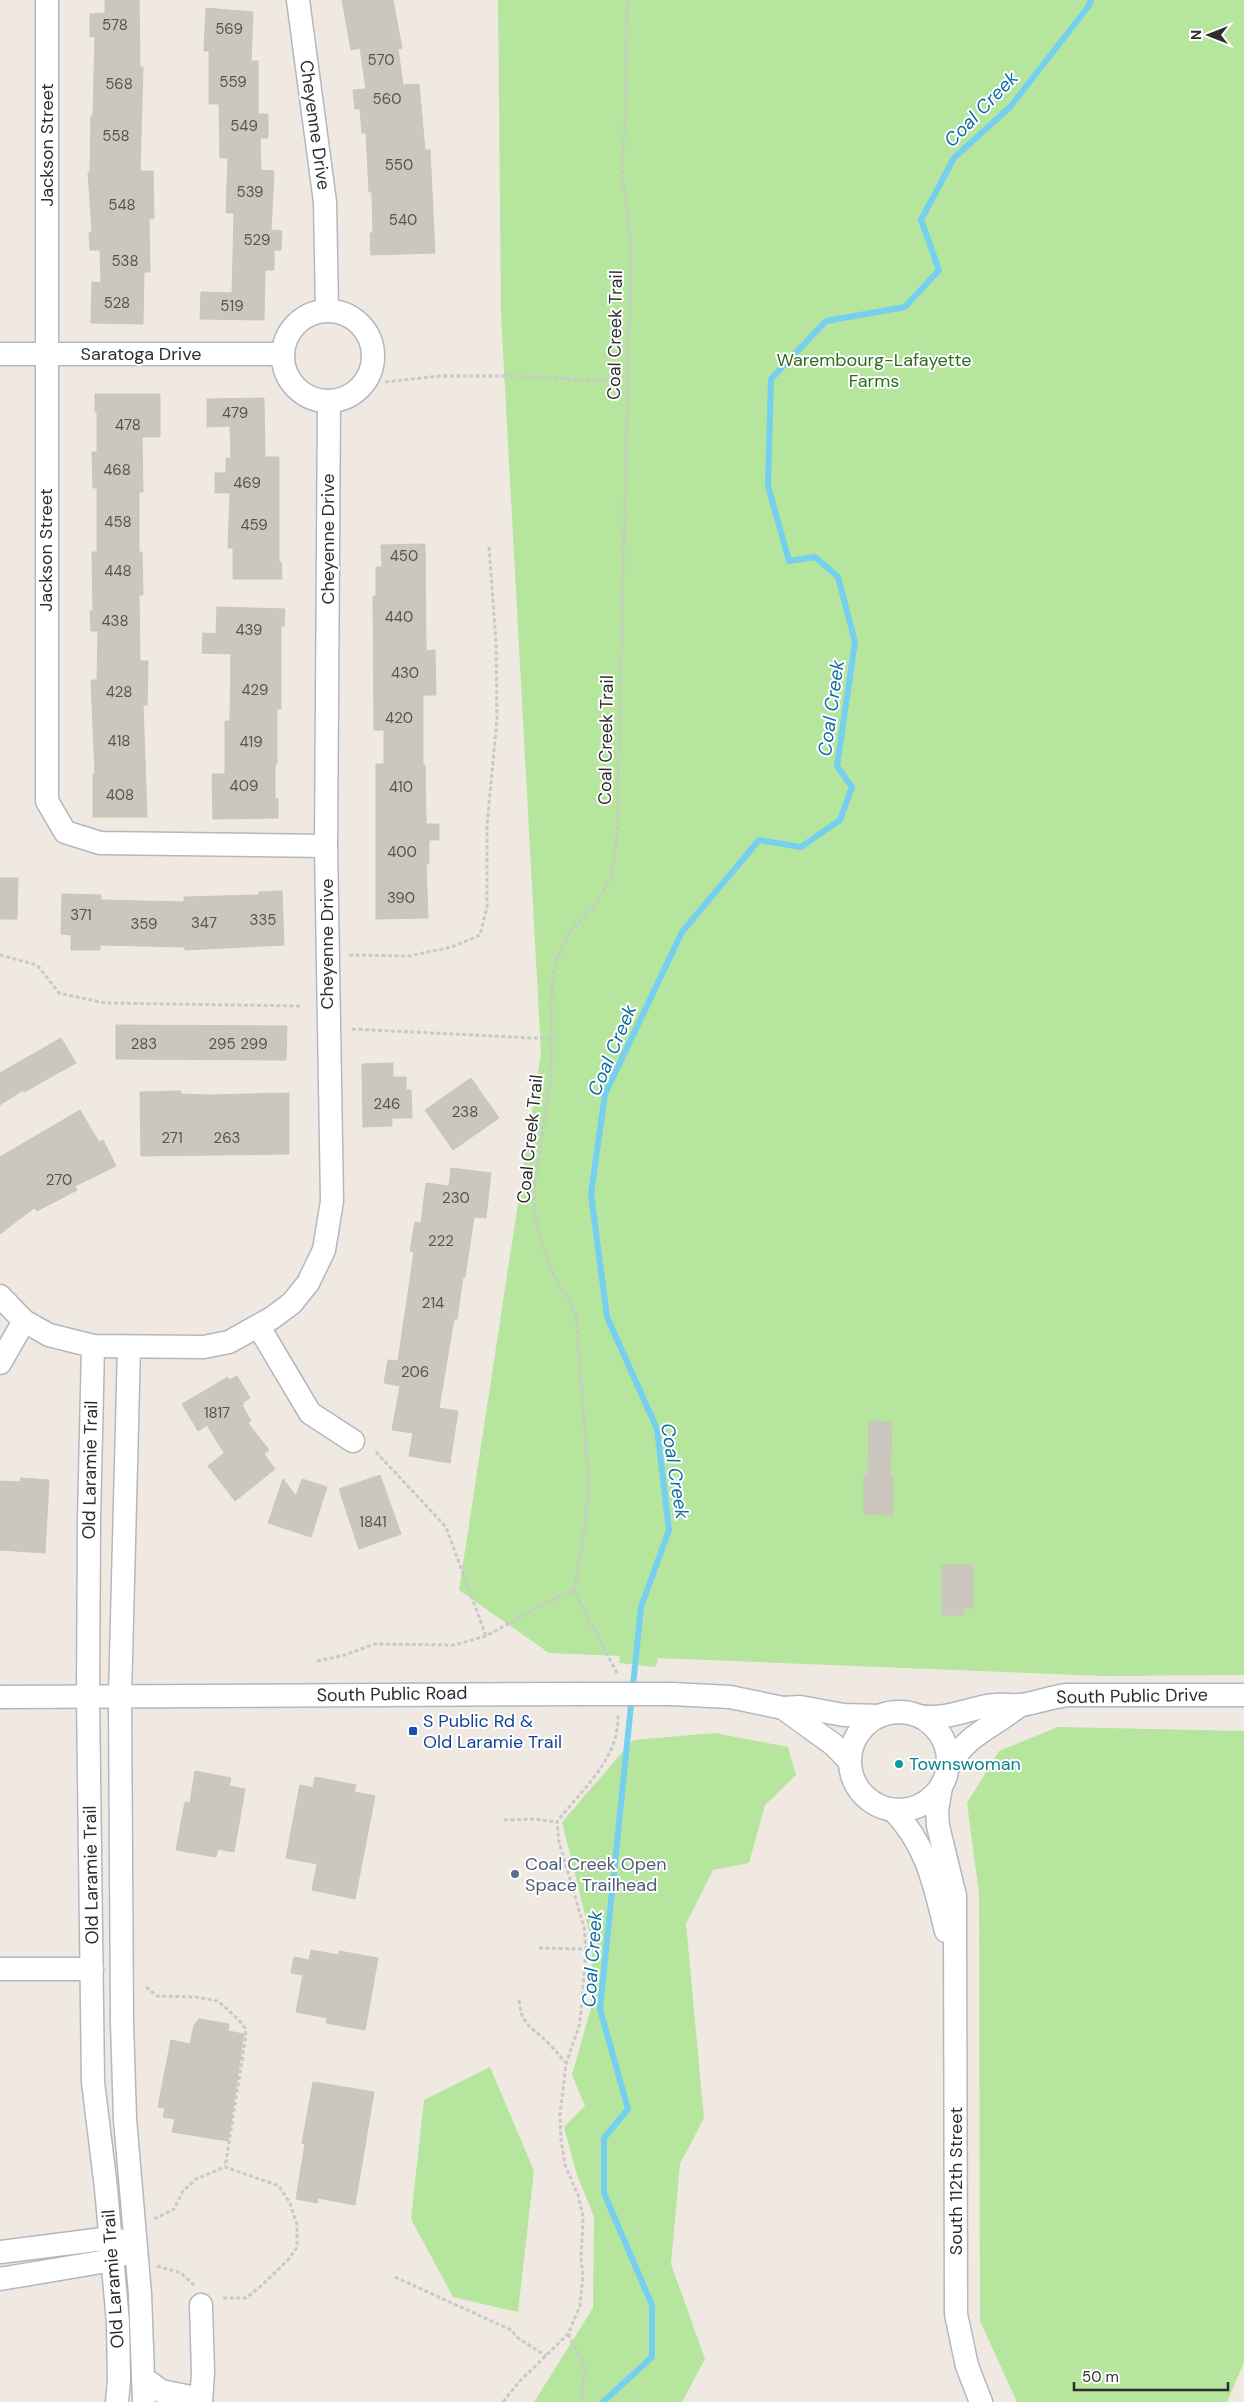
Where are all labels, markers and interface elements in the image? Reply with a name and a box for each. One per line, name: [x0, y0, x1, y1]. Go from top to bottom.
north arrow: [1184, 10, 1234, 60]
house number: 578: [102, 15, 128, 35]
house number: 569: [215, 19, 243, 39]
text: N: [1187, 30, 1205, 40]
house number: 570: [368, 50, 394, 70]
street label: Cheyenne Drive: [294, 59, 336, 191]
water label: Coal Creek: [938, 65, 1024, 153]
house number: 559: [219, 72, 247, 92]
house number: 568: [105, 74, 133, 94]
street label: Jackson Street: [35, 83, 59, 207]
house number: 560: [373, 89, 401, 109]
house number: 549: [230, 116, 258, 136]
house number: 558: [102, 126, 130, 146]
house number: 550: [385, 155, 413, 175]
house number: 539: [236, 182, 264, 202]
house number: 548: [108, 195, 136, 215]
house number: 540: [389, 210, 417, 230]
house number: 529: [244, 230, 270, 250]
house number: 538: [111, 251, 139, 271]
street label: Coal Creek Trail: [602, 270, 628, 400]
house number: 528: [104, 293, 130, 313]
house number: 519: [220, 296, 244, 316]
street label: Saratoga Drive: [81, 342, 201, 366]
park label: Warembourg-Lafayette Farms: [776, 348, 972, 393]
house number: 479: [222, 403, 248, 423]
house number: 478: [115, 415, 141, 435]
house number: 468: [103, 460, 131, 480]
house number: 469: [233, 473, 261, 493]
street label: Cheyenne Drive: [316, 474, 340, 604]
street label: Jackson Street: [34, 488, 58, 612]
house number: 458: [104, 512, 132, 532]
house number: 459: [240, 515, 268, 535]
house number: 450: [390, 546, 418, 566]
house number: 448: [104, 561, 132, 581]
house number: 440: [385, 607, 413, 627]
house number: 438: [101, 611, 129, 631]
house number: 439: [236, 620, 262, 640]
water label: Coal Creek: [812, 658, 850, 758]
house number: 430: [391, 663, 419, 683]
street label: Coal Creek Trail: [593, 675, 619, 805]
house number: 429: [241, 680, 269, 700]
house number: 428: [106, 682, 132, 702]
house number: 420: [385, 708, 413, 728]
house number: 418: [108, 731, 130, 751]
house number: 419: [239, 732, 263, 752]
house number: 409: [230, 776, 258, 796]
house number: 410: [389, 777, 413, 797]
house number: 408: [106, 785, 134, 805]
house number: 400: [387, 842, 417, 862]
street label: Cheyenne Drive: [315, 879, 339, 1009]
house number: 390: [387, 888, 415, 908]
house number: 371: [70, 905, 92, 925]
house number: 335: [250, 910, 276, 930]
house number: 347: [191, 913, 217, 933]
house number: 359: [130, 914, 158, 934]
water label: Coal Creek: [582, 1000, 643, 1099]
house number: 283: [131, 1034, 157, 1054]
house number: 295: [208, 1034, 236, 1054]
house number: 299: [240, 1034, 268, 1054]
street label: Coal Creek Trail: [511, 1073, 549, 1205]
house number: 246: [374, 1094, 400, 1114]
house number: 238: [452, 1102, 478, 1122]
house number: 271: [161, 1128, 183, 1148]
house number: 263: [214, 1128, 240, 1148]
house number: 270: [46, 1170, 72, 1190]
house number: 230: [442, 1188, 470, 1208]
house number: 222: [428, 1231, 454, 1251]
house number: 214: [422, 1293, 444, 1313]
house number: 206: [401, 1362, 429, 1382]
street label: Old Laramie Trail: [77, 1400, 103, 1540]
house number: 1817: [204, 1403, 230, 1423]
water label: Coal Creek: [655, 1421, 695, 1521]
house number: 1841: [359, 1512, 387, 1532]
street label: South Public Road: [316, 1681, 468, 1707]
street label: South Public Drive: [1056, 1683, 1208, 1709]
place label: S Public Rd & Old Laramie Trail: [423, 1709, 562, 1754]
marker: S Public Rd & Old Laramie Trail: [407, 1725, 419, 1737]
place label: Townswoman: [909, 1752, 1021, 1776]
marker: Townswoman: [893, 1758, 905, 1770]
street label: Old Laramie Trail: [78, 1805, 104, 1945]
place label: Coal Creek Open Space Trailhead: [525, 1852, 666, 1897]
marker: Coal Creek Open Space Trailhead: [509, 1868, 521, 1880]
water label: Coal Creek: [576, 1910, 608, 2008]
street label: South 112th Street: [944, 2107, 968, 2255]
street label: Old Laramie Trail: [96, 2209, 130, 2349]
scale bar: [1074, 2360, 1228, 2392]
text: 50 m: [1082, 2367, 1119, 2387]

